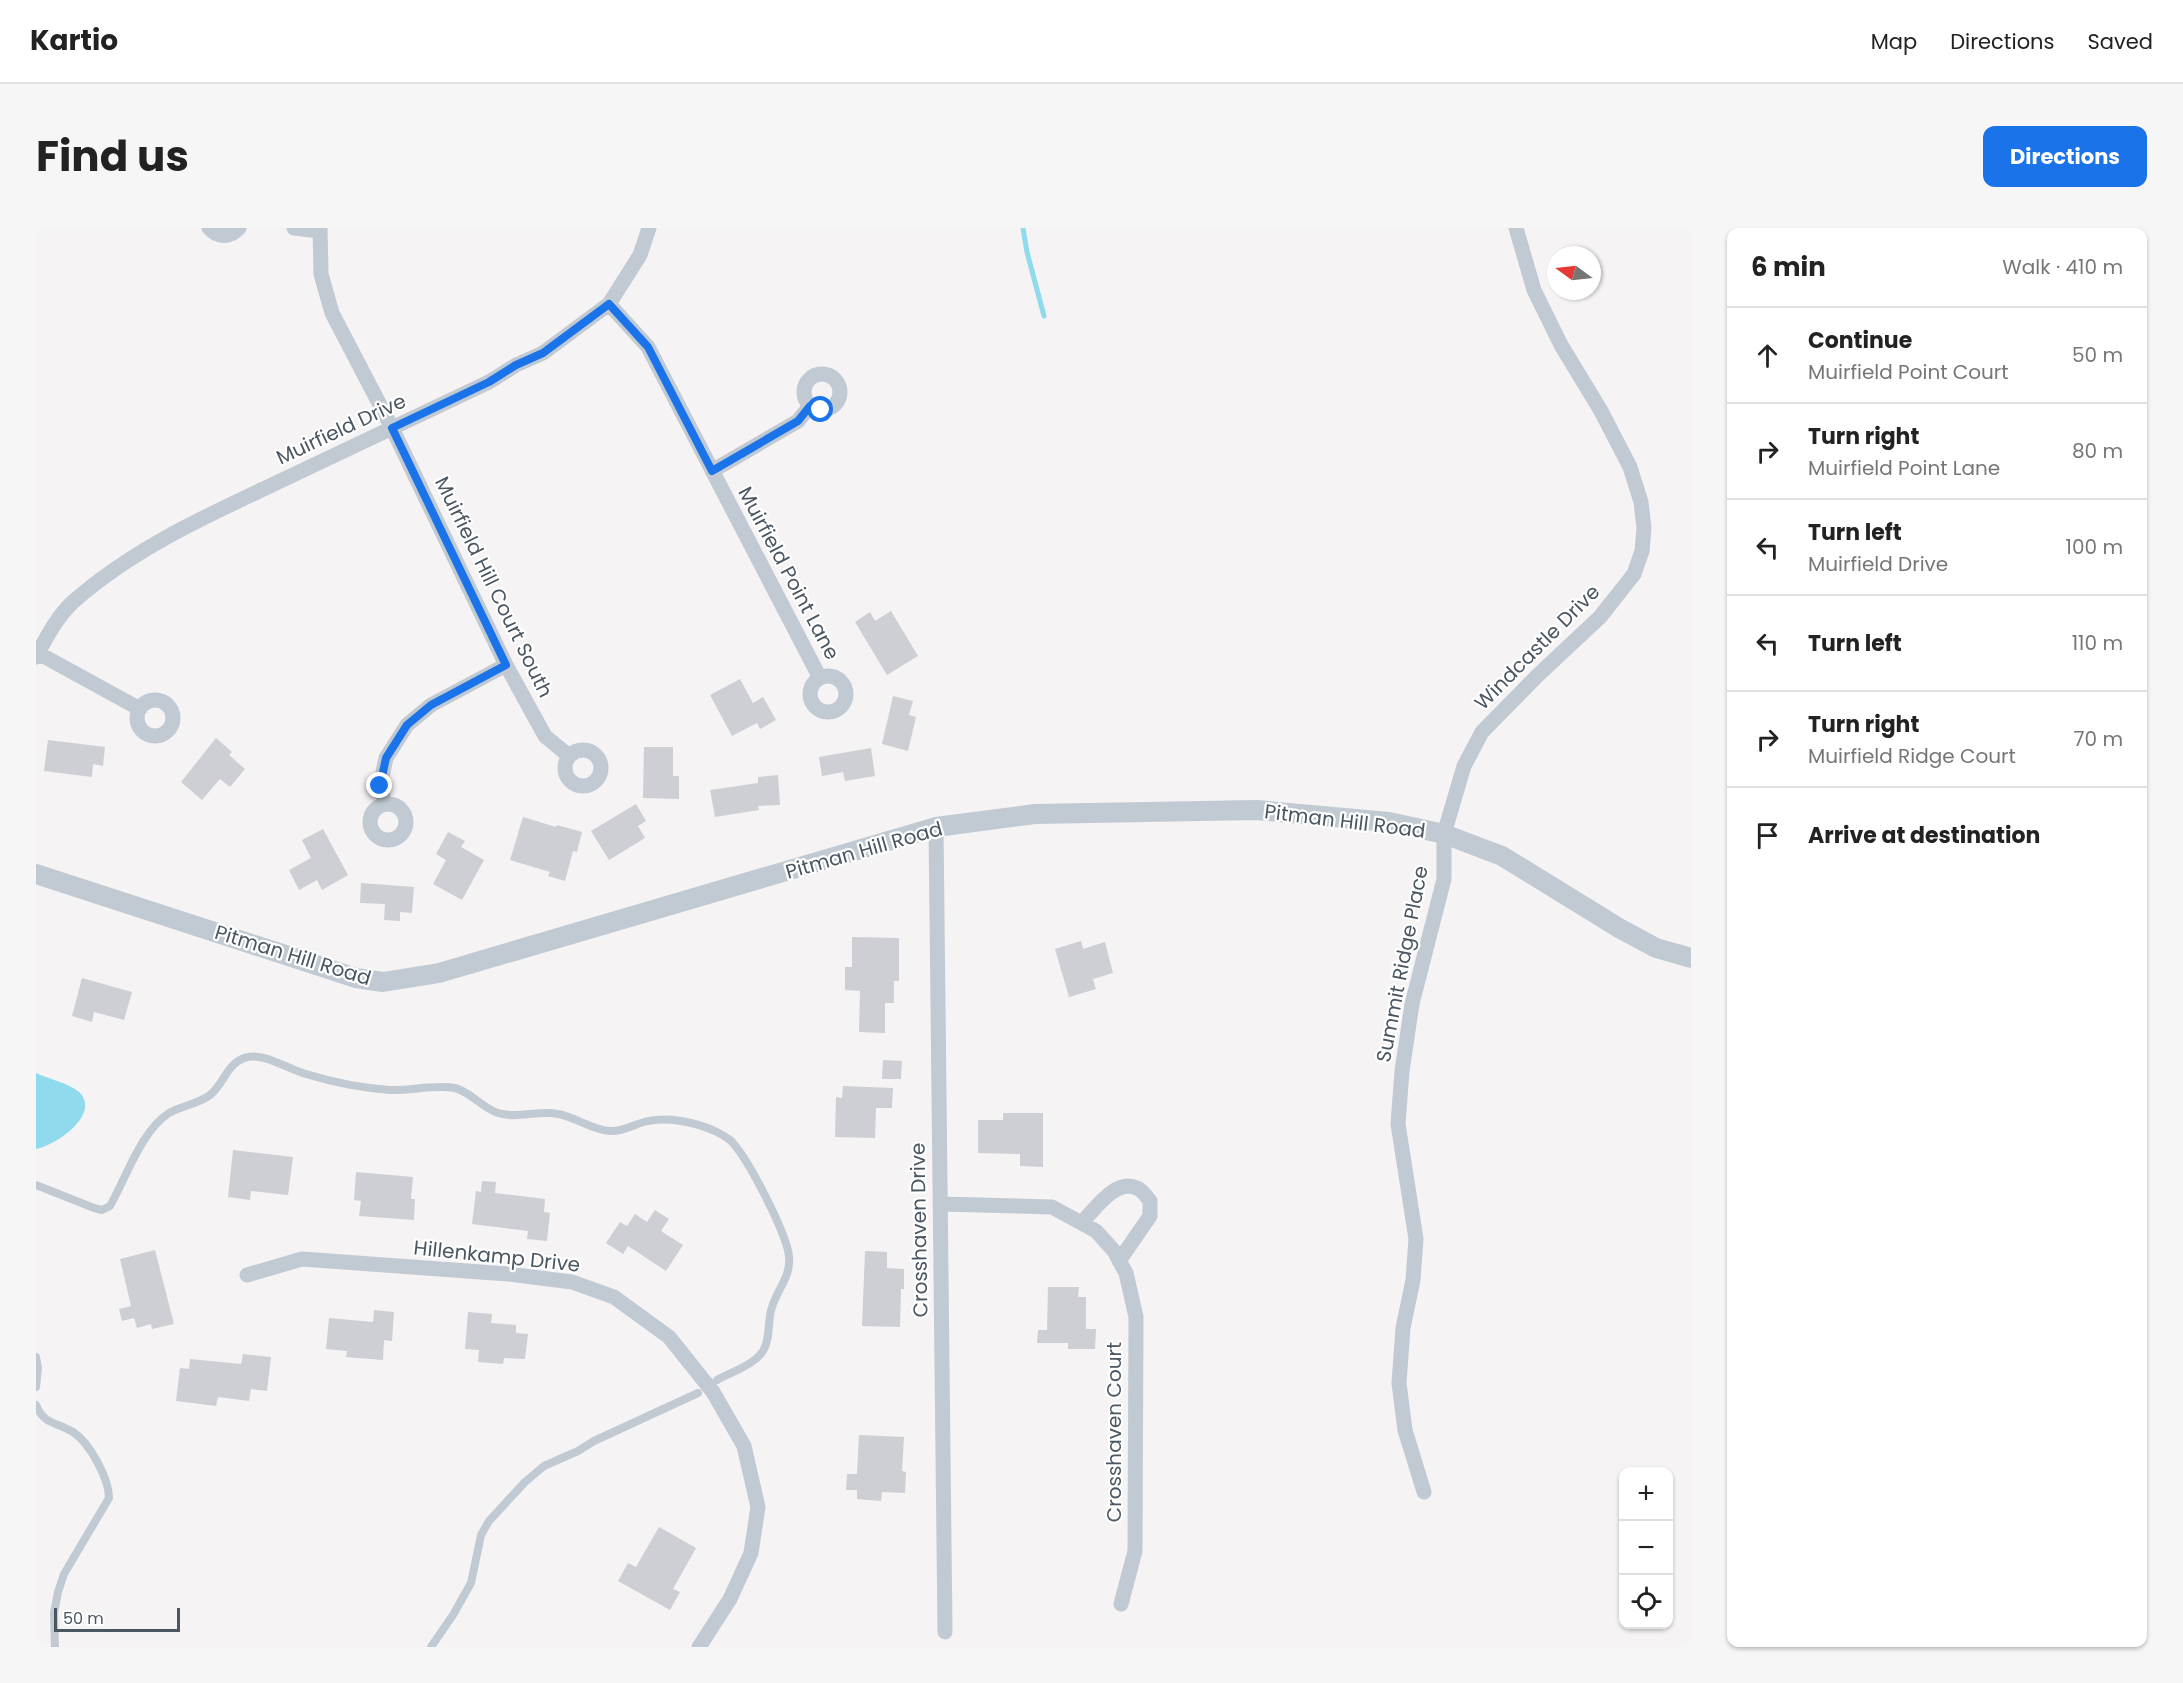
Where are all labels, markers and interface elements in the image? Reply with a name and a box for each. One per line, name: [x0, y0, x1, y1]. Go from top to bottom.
text: Kartio: [30, 21, 118, 60]
text: Map: [1871, 27, 1917, 56]
text: Directions: [1950, 27, 2054, 56]
text: Saved: [2087, 27, 2153, 56]
button: Directions: [1983, 126, 2147, 187]
text: Find us: [36, 127, 189, 186]
north arrow: [1547, 246, 1601, 300]
text: 6 min: [1751, 249, 1826, 285]
text: Walk · 410 m: [2002, 253, 2123, 281]
text: Continue: [1808, 325, 1912, 356]
icon: ahead: [1751, 339, 1784, 372]
text: 50 m: [2072, 341, 2123, 369]
text: Muirfield Point Court: [1808, 358, 2009, 386]
street label: Muirfield Drive: [272, 387, 410, 471]
route start: [807, 396, 833, 422]
text: Turn right: [1808, 421, 1919, 452]
icon: right: [1751, 435, 1784, 468]
text: 80 m: [2072, 437, 2123, 465]
text: Muirfield Point Lane: [1808, 454, 2000, 482]
street label: Muirfield Hill Court South: [428, 472, 560, 702]
street label: Muirfield Point Lane: [732, 482, 846, 664]
text: Turn left: [1808, 517, 1902, 548]
icon: left: [1751, 531, 1784, 564]
text: 100 m: [2066, 533, 2123, 561]
text: Muirfield Drive: [1808, 550, 1948, 578]
street label: Windcastle Drive: [1468, 578, 1606, 716]
icon: left: [1751, 627, 1784, 660]
text: Turn left: [1808, 628, 1902, 659]
text: 110 m: [2072, 629, 2123, 657]
text: Turn right: [1808, 709, 1919, 740]
icon: right: [1751, 723, 1784, 756]
text: 70 m: [2074, 725, 2123, 753]
text: Muirfield Ridge Court: [1808, 742, 2016, 770]
route end: [366, 772, 392, 798]
street label: Pitman Hill Road: [1263, 797, 1427, 845]
street label: Pitman Hill Road: [782, 814, 946, 886]
icon: arrive: [1751, 819, 1784, 852]
text: Arrive at destination: [1808, 820, 2040, 851]
street label: Summit Ridge Place: [1369, 863, 1435, 1065]
street label: Pitman Hill Road: [211, 918, 375, 992]
street label: Crosshaven Drive: [903, 1142, 935, 1318]
street label: Hillenkamp Drive: [412, 1233, 582, 1279]
street label: Crosshaven Court: [1100, 1342, 1128, 1522]
map controls: [1619, 1467, 1673, 1629]
button: +: [1619, 1467, 1673, 1521]
button: −: [1619, 1521, 1673, 1575]
button: locate: [1619, 1575, 1673, 1629]
scale bar: [54, 1605, 180, 1632]
text: 50 m: [63, 1607, 104, 1630]

